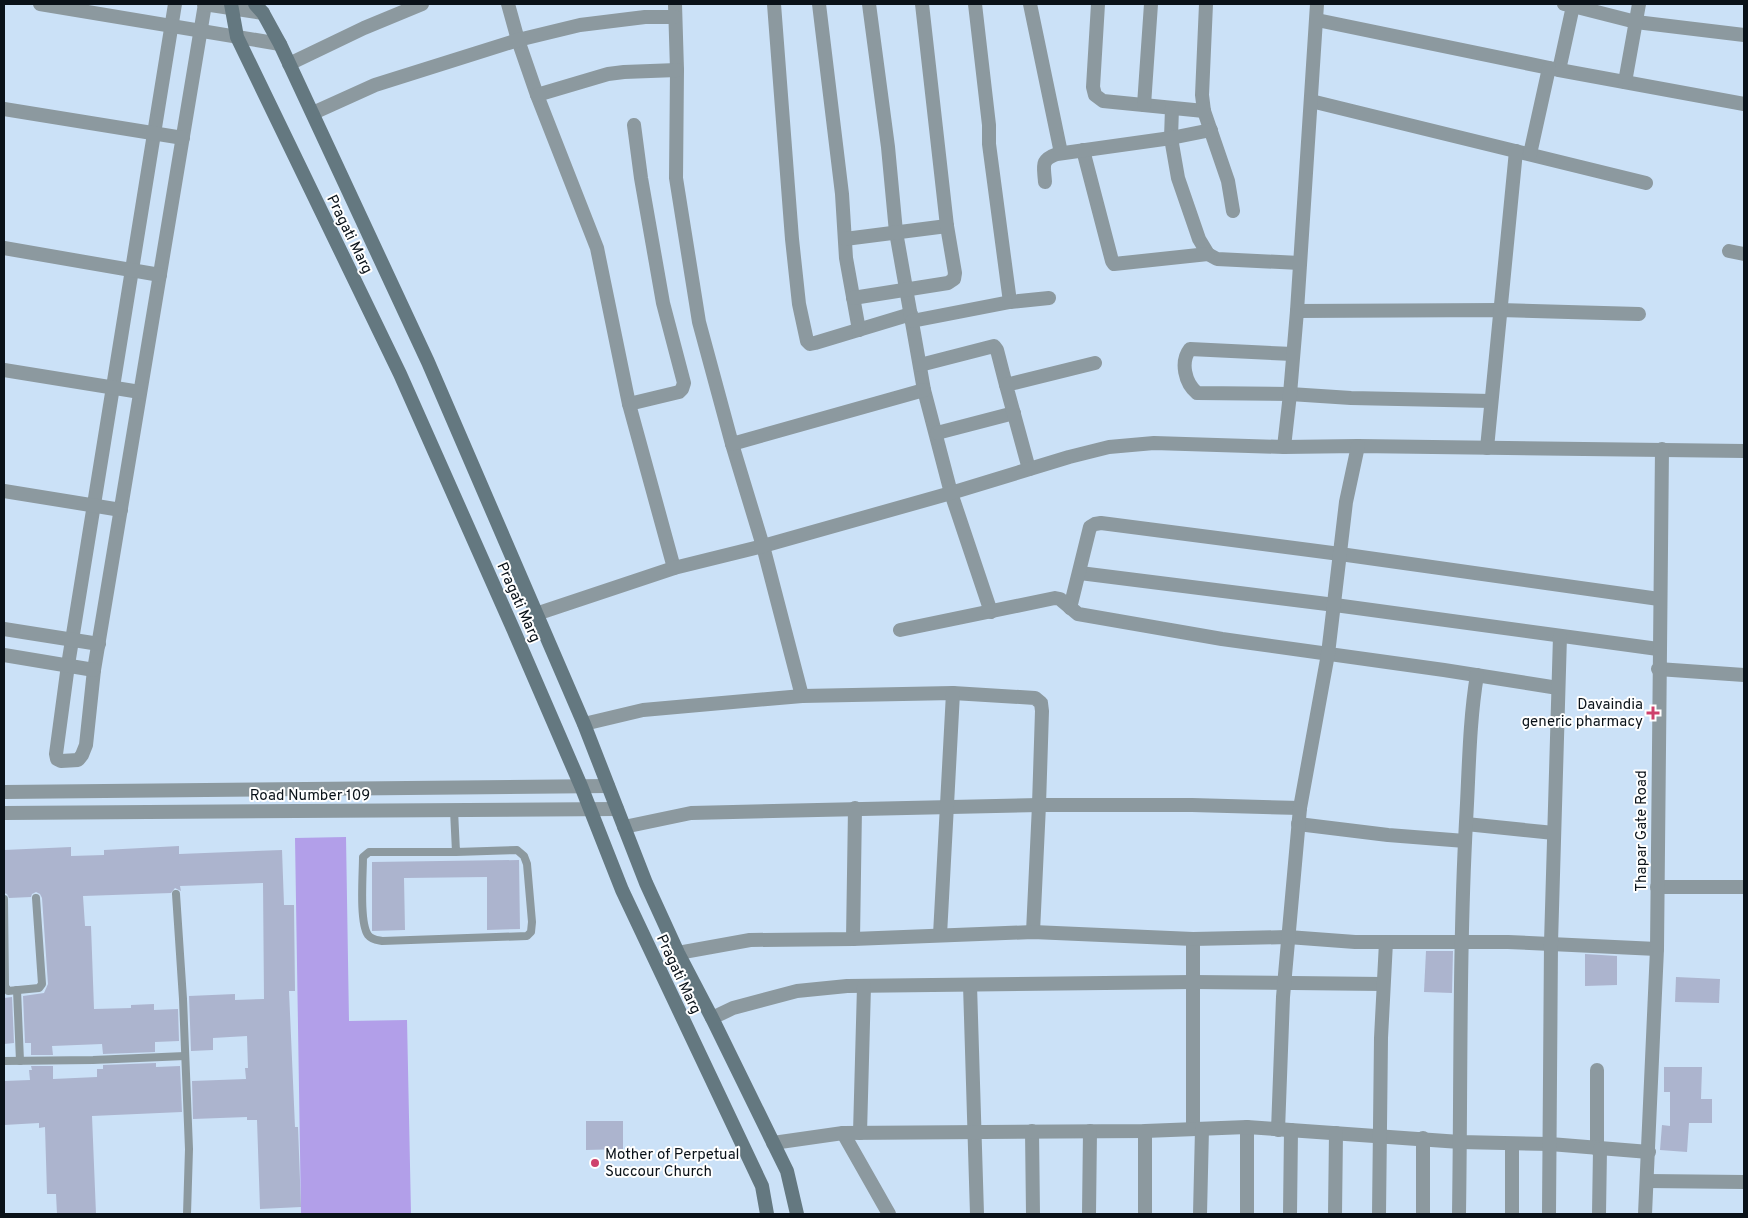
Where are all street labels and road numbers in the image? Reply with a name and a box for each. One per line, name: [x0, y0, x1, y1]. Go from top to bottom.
street label: Pragati Marg: [321, 192, 376, 277]
street label: Pragati Marg: [492, 560, 544, 646]
street label: Thapar Gate Road: [1633, 770, 1652, 892]
street label: Road Number 109: [250, 787, 370, 806]
street label: Pragati Marg: [651, 932, 704, 1017]

